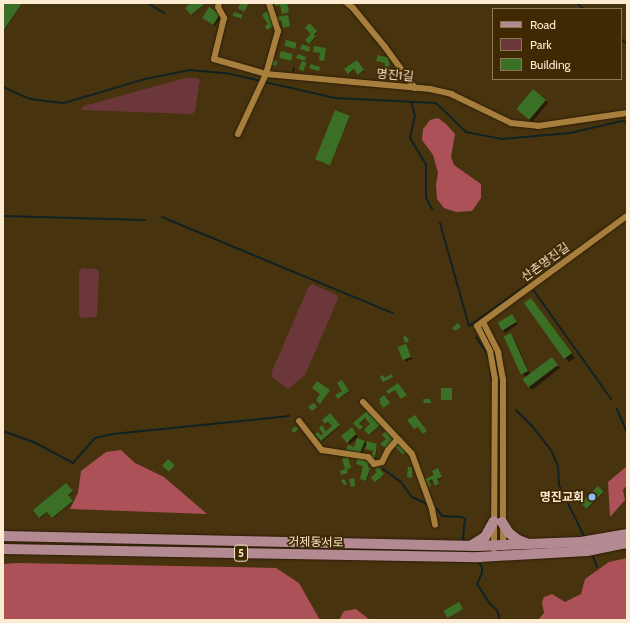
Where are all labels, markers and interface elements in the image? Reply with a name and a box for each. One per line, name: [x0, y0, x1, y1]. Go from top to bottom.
legend: [492, 8, 622, 80]
text: Road: [530, 17, 556, 32]
text: Park: [530, 37, 552, 52]
text: Building: [530, 57, 571, 72]
street label: 명진1길: [376, 66, 414, 84]
street label: 산촌명진길: [518, 240, 572, 284]
place label: 명진교회: [540, 490, 584, 504]
marker: 명진교회: [587, 492, 597, 502]
street label: 거제동서로: [288, 534, 344, 550]
road number: 5: [234, 544, 248, 562]

